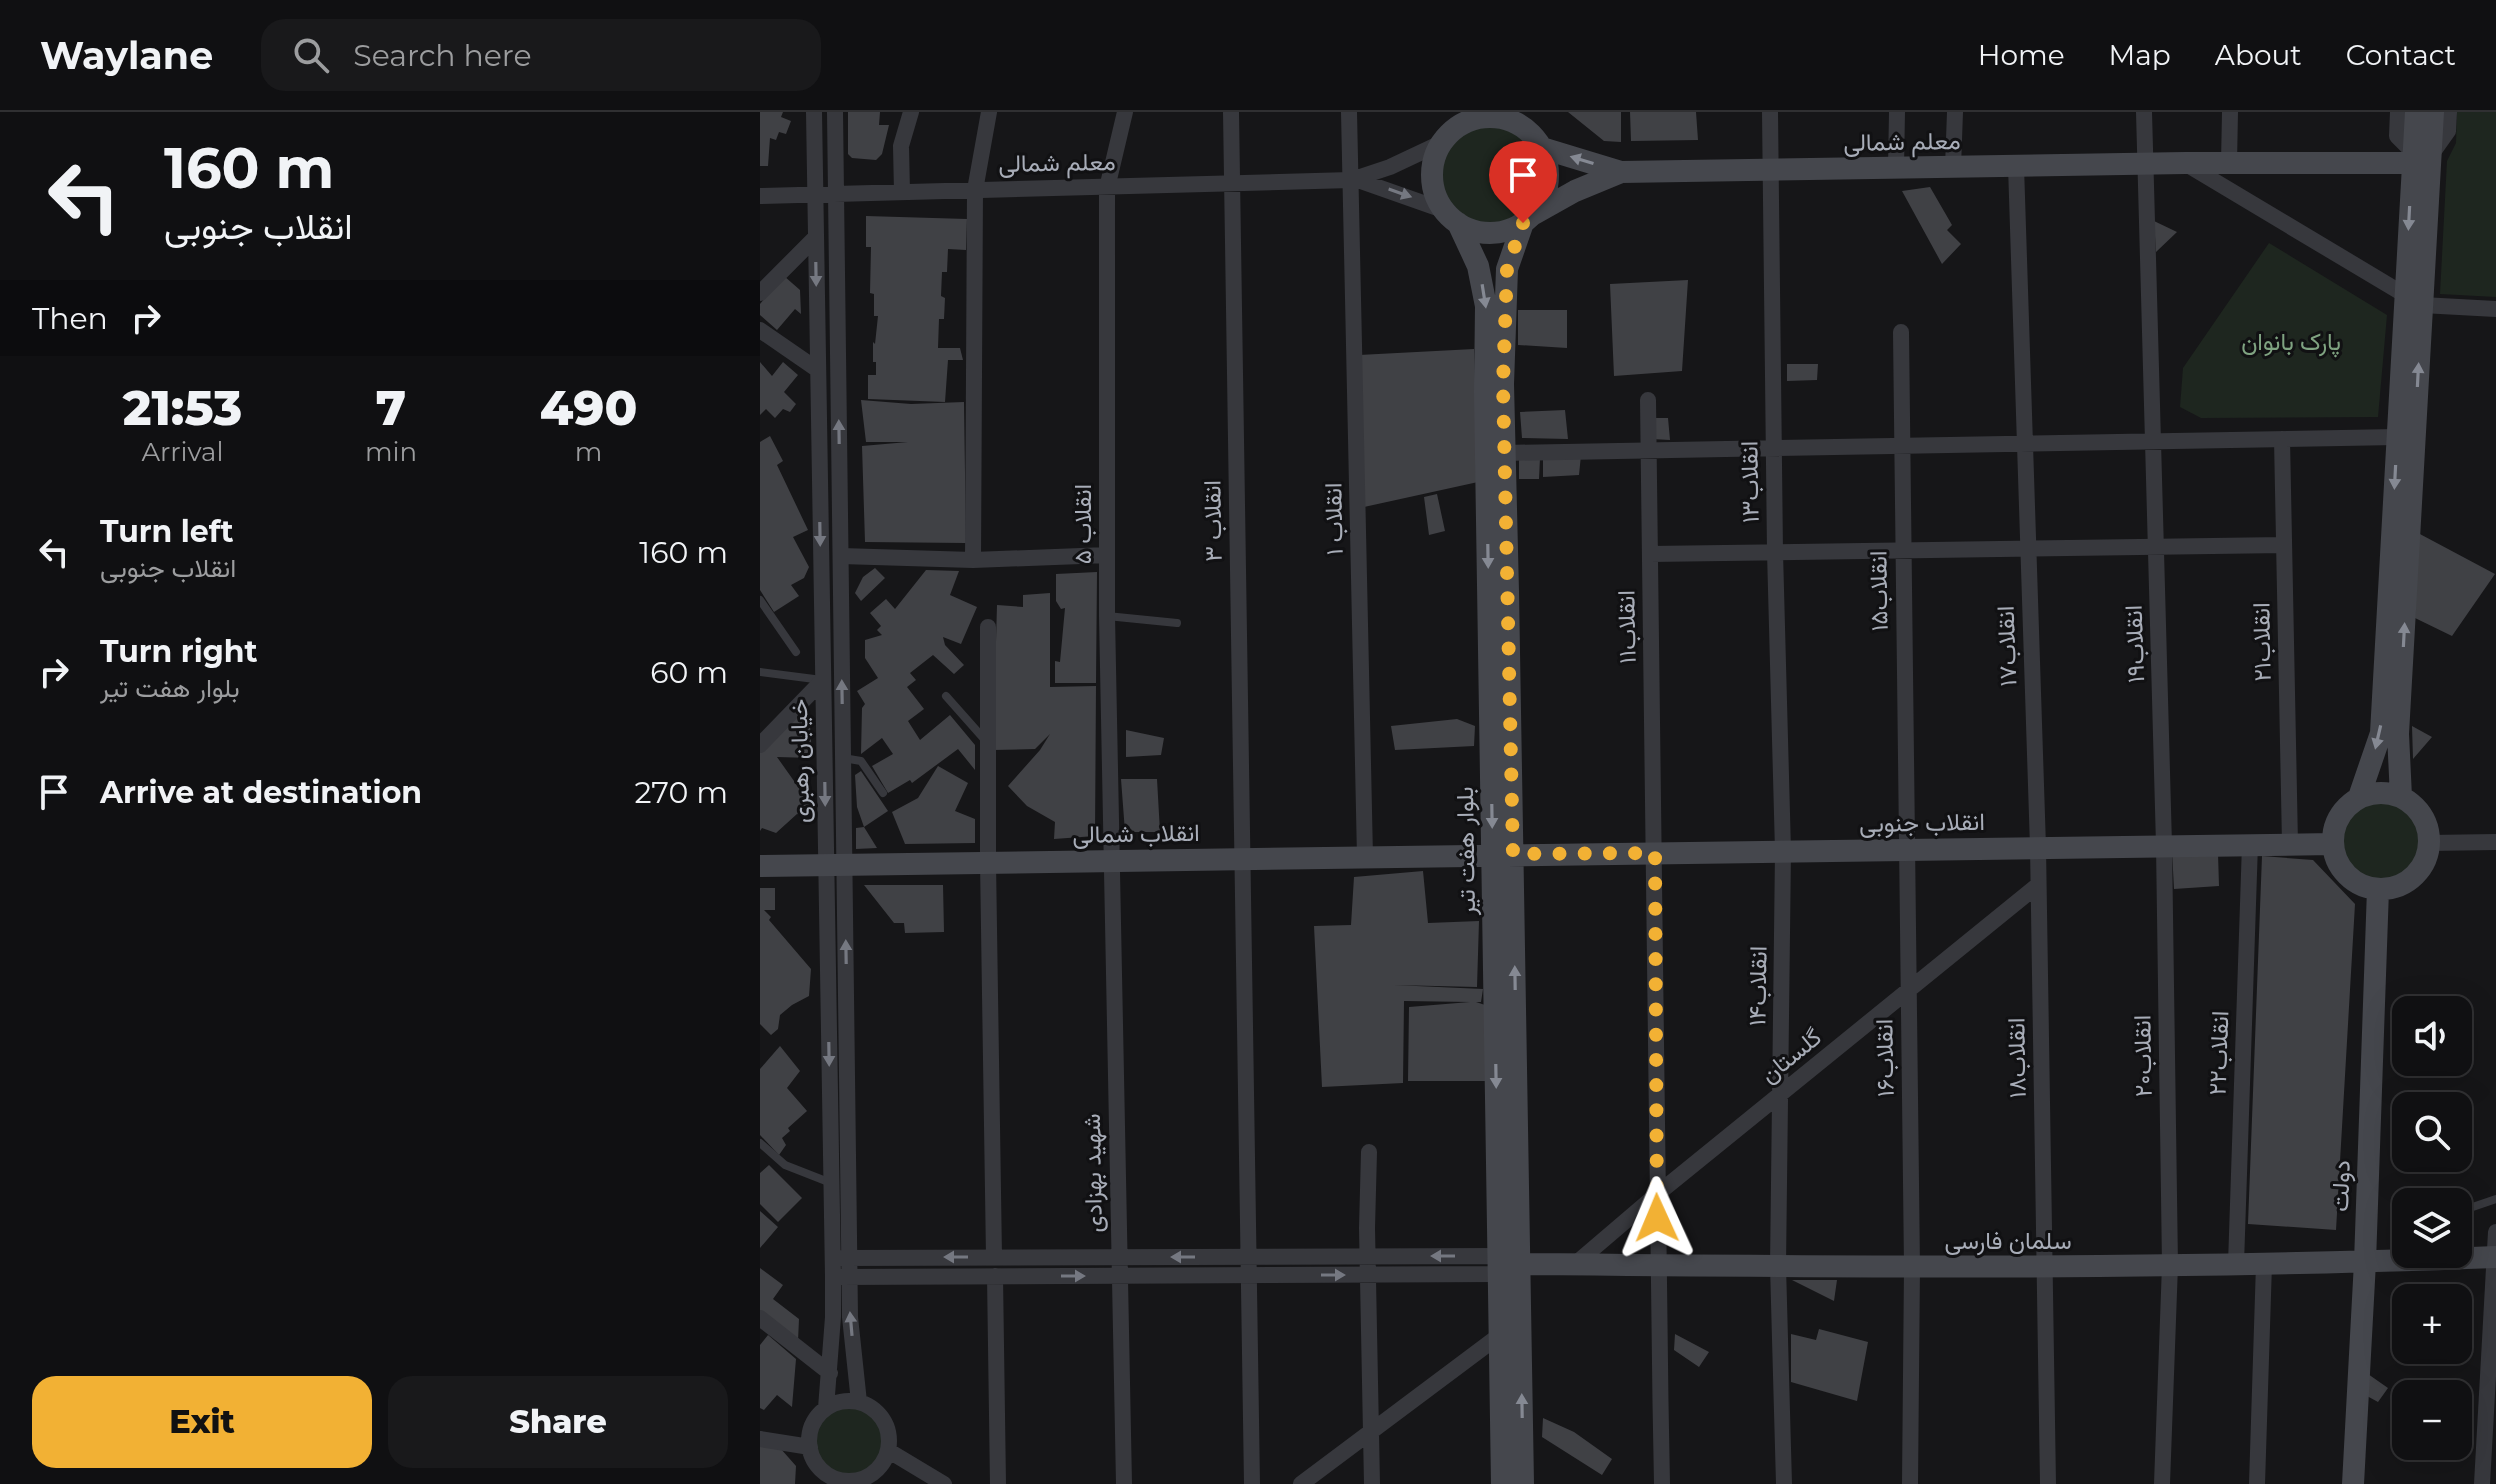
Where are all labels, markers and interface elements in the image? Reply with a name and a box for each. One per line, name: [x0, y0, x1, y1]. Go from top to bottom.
search box: [261, 19, 821, 91]
text: Waylane: [40, 32, 213, 79]
icon: search: [289, 33, 333, 77]
text: Search here: [353, 37, 532, 74]
text: Home: [1978, 38, 2065, 72]
text: Map: [2109, 38, 2171, 72]
text: About: [2215, 38, 2302, 72]
text: Contact: [2346, 38, 2456, 72]
street label: معلم شمالی: [1843, 126, 1961, 159]
text: 160 m: [164, 134, 334, 202]
pin: [1489, 141, 1557, 223]
icon: left: [32, 144, 136, 248]
street label: معلم شمالی: [998, 147, 1116, 180]
icon: arrive: [1501, 153, 1545, 197]
one-way arrow: [1569, 153, 1593, 166]
one-way arrow: [1388, 188, 1412, 200]
text: انقلاب جنوبی: [164, 204, 353, 248]
one-way arrow: [2403, 206, 2416, 231]
one-way arrow: [810, 262, 822, 287]
one-way arrow: [1478, 284, 1490, 309]
icon: right: [124, 296, 168, 340]
text: Then: [32, 300, 108, 337]
park label: پارک بانوان: [2241, 327, 2341, 358]
one-way arrow: [2412, 362, 2425, 387]
text: 21:53: [123, 379, 242, 437]
text: 7: [376, 379, 406, 437]
text: 490: [540, 379, 637, 437]
one-way arrow: [833, 419, 845, 444]
text: Arrival: [141, 436, 223, 468]
text: min: [365, 436, 417, 468]
text: m: [575, 436, 602, 468]
street label: انقلاب۱۳: [1734, 440, 1765, 524]
one-way arrow: [2388, 465, 2401, 490]
street label: انقلاب ۳: [1197, 480, 1228, 562]
street label: انقلاب ۱: [1318, 482, 1349, 556]
street label: انقلاب ۵: [1068, 484, 1097, 564]
text: Turn left: [100, 513, 233, 550]
one-way arrow: [814, 522, 827, 547]
icon: left: [32, 530, 76, 574]
text: 160 m: [639, 534, 728, 571]
one-way arrow: [1481, 544, 1494, 569]
street label: انقلاب۱۵: [1863, 550, 1894, 632]
text: انقلاب جنوبی: [100, 552, 236, 584]
street label: انقلاب۱۱: [1611, 590, 1642, 664]
street label: انقلاب۲۱: [2246, 602, 2277, 682]
street label: انقلاب۱۹: [2119, 604, 2150, 684]
street label: انقلاب۱۷: [1991, 605, 2022, 687]
one-way arrow: [2398, 622, 2411, 647]
text: Turn right: [100, 633, 257, 670]
icon: right: [32, 650, 76, 694]
text: 60 m: [650, 654, 728, 691]
text: بلوار هفت تیر: [100, 672, 240, 704]
one-way arrow: [836, 679, 849, 704]
street label: خیابان رهبری: [784, 698, 816, 824]
one-way arrow: [2372, 724, 2384, 749]
icon: arrive: [32, 770, 76, 814]
text: Arrive at destination: [100, 774, 422, 811]
text: 270 m: [634, 774, 728, 811]
one-way arrow: [819, 782, 831, 807]
street label: بلوار هفت تیر: [1450, 786, 1482, 917]
one-way arrow: [1485, 804, 1498, 829]
street label: انقلاب جنوبی: [1859, 807, 1985, 839]
street label: انقلاب شمالی: [1072, 818, 1200, 849]
one-way arrow: [840, 939, 852, 964]
street label: انقلاب۱۴: [1742, 946, 1773, 1026]
one-way arrow: [1508, 965, 1521, 990]
map controls: [2392, 996, 2472, 1460]
button: sound: [2392, 996, 2472, 1076]
street label: انقلاب۲۲: [2203, 1010, 2234, 1096]
street label: انقلاب۲۰: [2127, 1015, 2158, 1098]
street label: انقلاب۱۸: [2001, 1017, 2032, 1099]
street label: انقلاب۱۶: [1869, 1019, 1900, 1097]
street label: گلستان: [1754, 1022, 1827, 1089]
one-way arrow: [823, 1042, 836, 1067]
one-way arrow: [1490, 1064, 1502, 1089]
button: search: [2392, 1092, 2472, 1172]
street label: شهید بهزادی: [1077, 1113, 1109, 1233]
street label: دولت: [2325, 1160, 2357, 1212]
position arrow: [1615, 1176, 1699, 1260]
button: layers: [2392, 1188, 2472, 1268]
street label: سلمان فارسی: [1944, 1226, 2072, 1256]
one-way arrow: [1430, 1250, 1455, 1262]
one-way arrow: [943, 1251, 968, 1264]
one-way arrow: [1170, 1251, 1195, 1263]
one-way arrow: [1321, 1269, 1346, 1281]
one-way arrow: [1061, 1270, 1086, 1282]
button: +: [2392, 1284, 2472, 1364]
one-way arrow: [844, 1311, 857, 1336]
button: Exit: [32, 1376, 372, 1468]
button: Share: [388, 1376, 728, 1468]
button: −: [2392, 1380, 2472, 1460]
one-way arrow: [1515, 1393, 1528, 1418]

